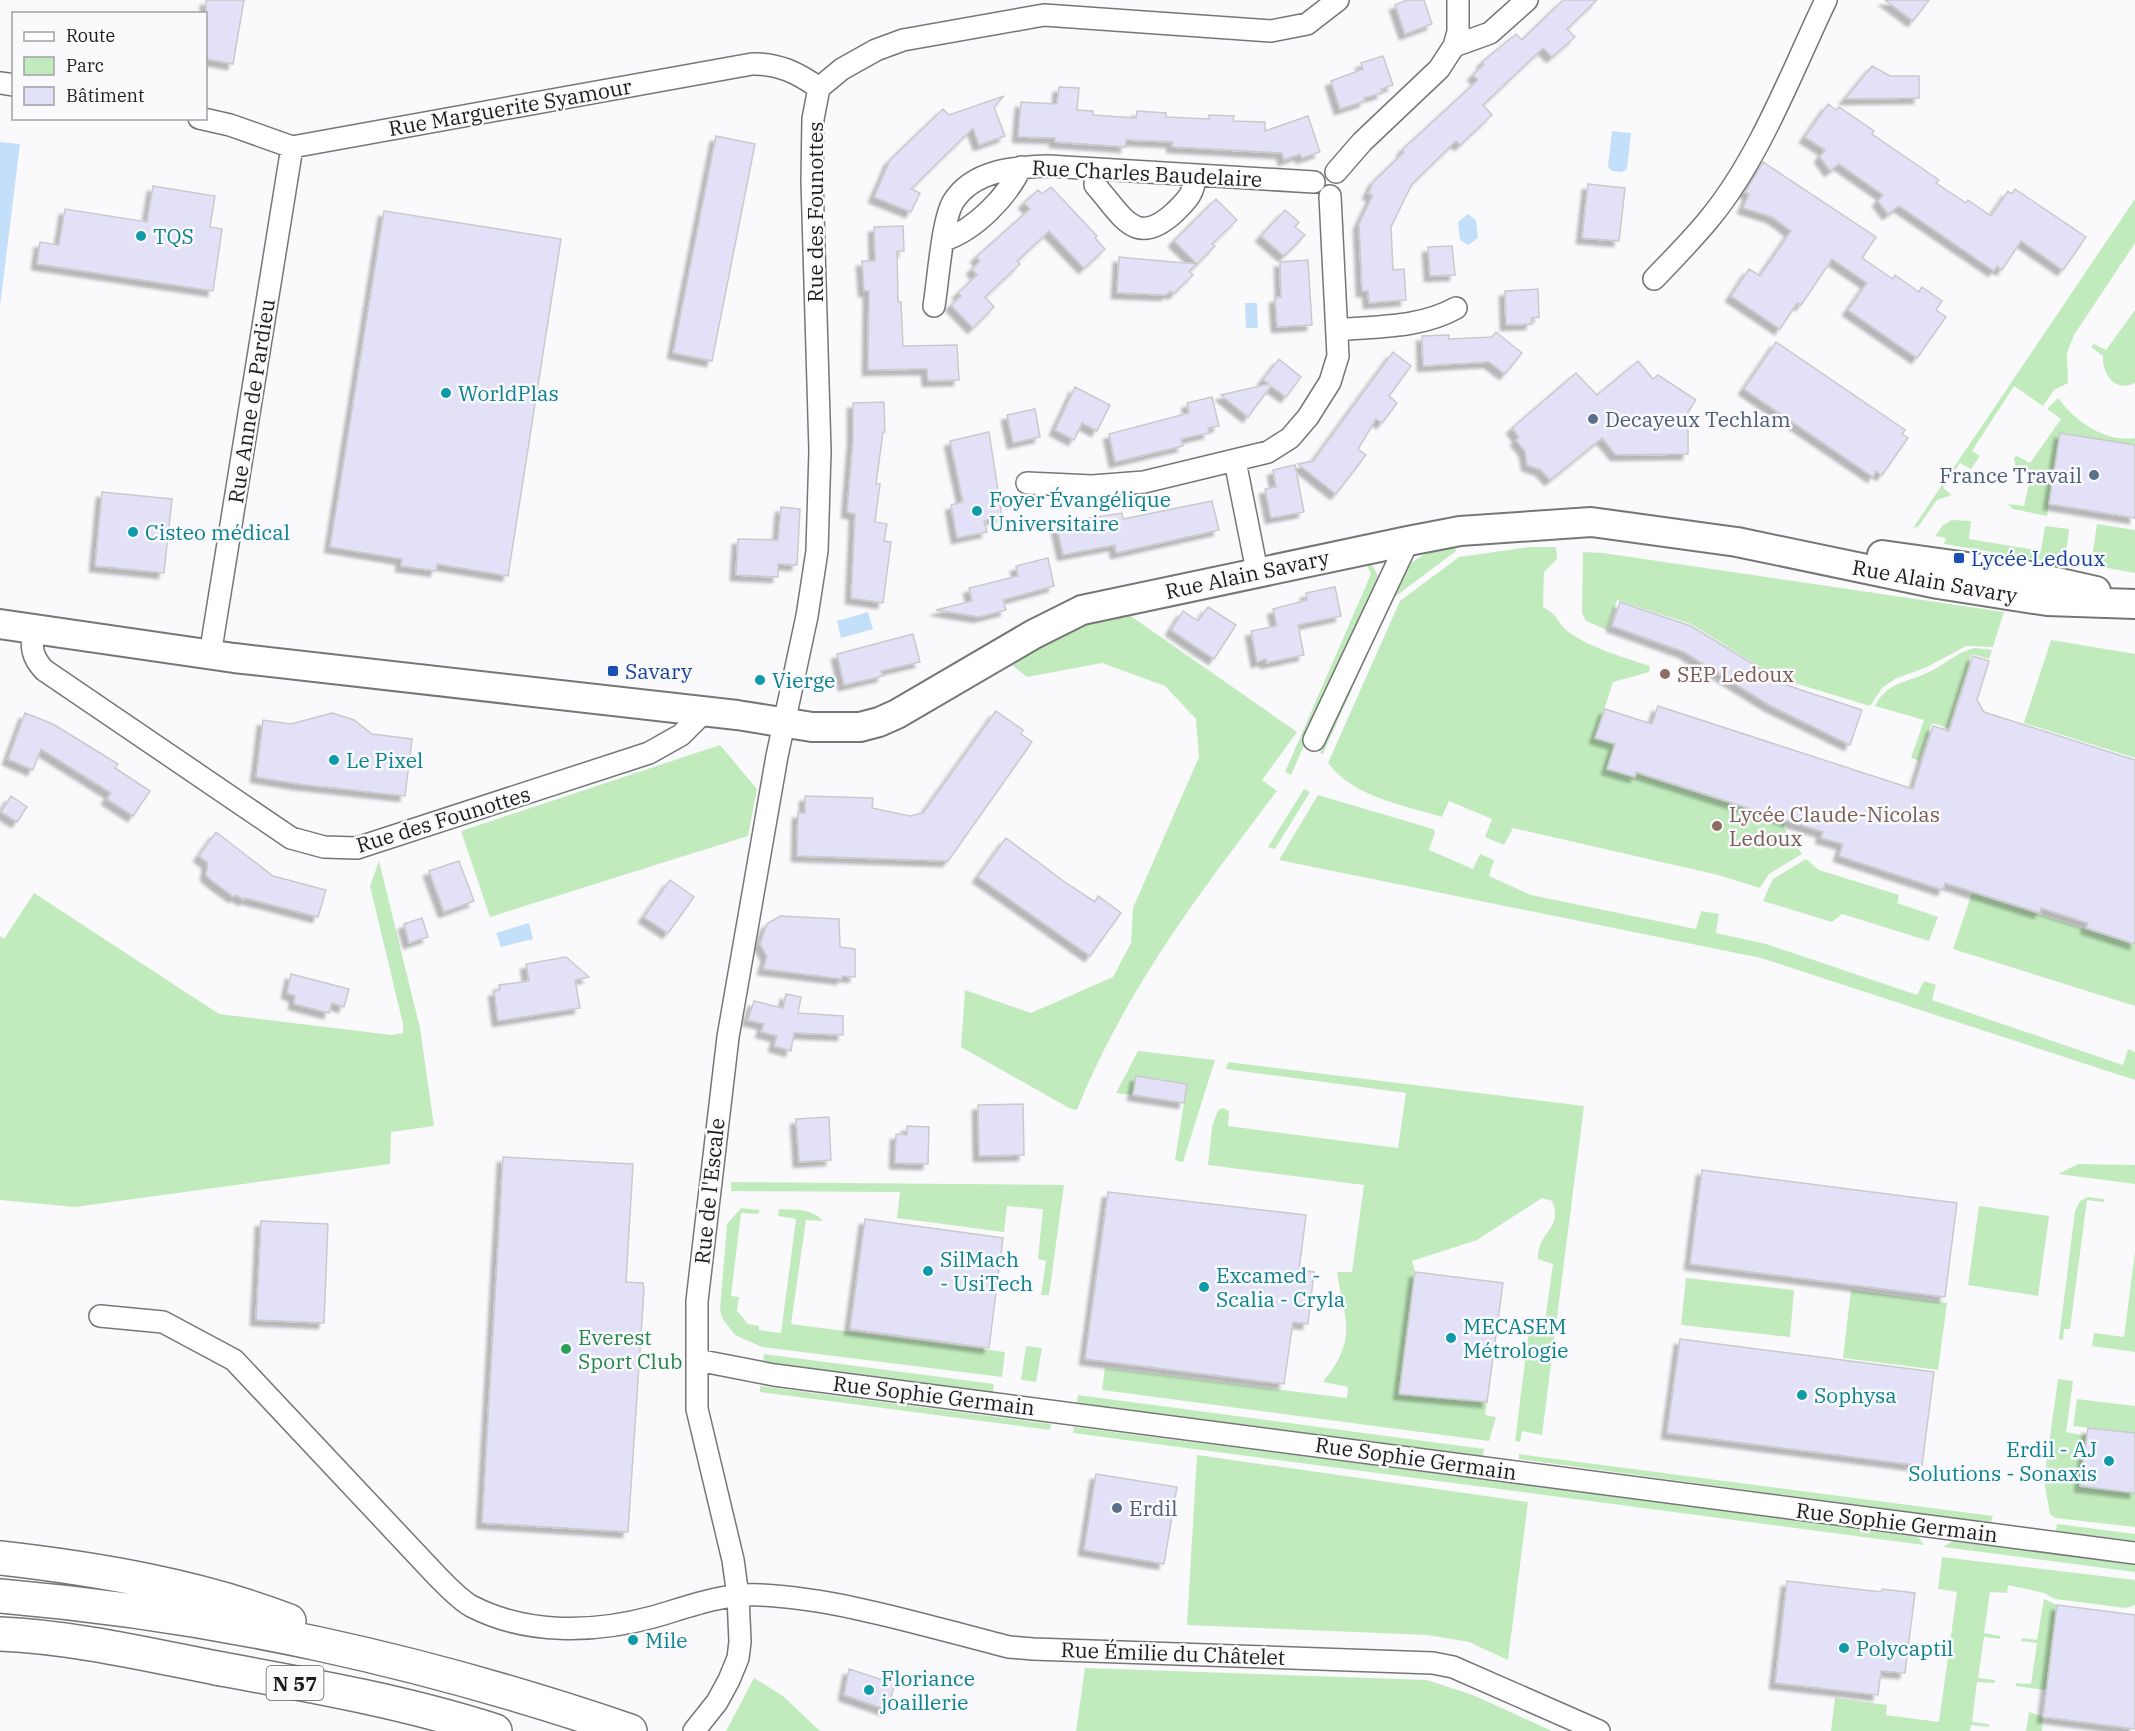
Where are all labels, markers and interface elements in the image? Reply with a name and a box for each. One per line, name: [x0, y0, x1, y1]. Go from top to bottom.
legend: [12, 12, 207, 120]
text: Route: [66, 24, 115, 47]
text: Parc: [66, 54, 104, 77]
street label: Rue Marguerite Syamour: [386, 72, 634, 142]
text: Bâtiment: [66, 84, 144, 107]
street label: Rue des Founottes: [801, 122, 829, 302]
street label: Rue Charles Baudelaire: [1031, 153, 1263, 193]
place label: TQS: [153, 222, 194, 250]
marker: TQS: [134, 229, 148, 243]
street label: Rue Anne de Pardieu: [221, 297, 281, 505]
place label: WorldPlas: [458, 379, 559, 407]
marker: WorldPlas: [439, 386, 453, 400]
place label: Decayeux Techlam: [1605, 405, 1791, 433]
marker: Decayeux Techlam: [1586, 412, 1600, 426]
place label: France Travail: [1939, 461, 2082, 489]
marker: France Travail: [2087, 468, 2101, 482]
place label: Foyer Évangélique Universitaire: [989, 485, 1171, 537]
marker: Foyer Évangélique Universitaire: [970, 504, 984, 518]
place label: Cisteo médical: [145, 518, 290, 546]
marker: Cisteo médical: [126, 525, 140, 539]
street label: Rue Alain Savary: [1162, 543, 1332, 605]
place label: Lycée Ledoux: [1971, 544, 2105, 572]
marker: Lycée Ledoux: [1952, 551, 1966, 565]
street label: Rue Alain Savary: [1850, 553, 2020, 609]
place label: Savary: [625, 657, 693, 685]
place label: SEP Ledoux: [1677, 660, 1794, 688]
marker: Savary: [606, 664, 620, 678]
place label: Vierge: [772, 666, 835, 694]
marker: SEP Ledoux: [1658, 667, 1672, 681]
marker: Vierge: [753, 673, 767, 687]
place label: Le Pixel: [346, 746, 423, 774]
marker: Le Pixel: [327, 753, 341, 767]
street label: Rue des Founottes: [352, 779, 534, 859]
place label: Lycée Claude-Nicolas Ledoux: [1729, 800, 1940, 852]
marker: Lycée Claude-Nicolas Ledoux: [1710, 819, 1724, 833]
street label: Rue de l'Escale: [687, 1116, 731, 1266]
place label: SilMach - UsiTech: [940, 1245, 1033, 1297]
place label: Excamed - Scalia - Cryla: [1216, 1261, 1345, 1313]
marker: SilMach - UsiTech: [921, 1264, 935, 1278]
marker: Excamed - Scalia - Cryla: [1197, 1280, 1211, 1294]
place label: MECASEM Métrologie: [1463, 1312, 1569, 1364]
place label: Everest Sport Club: [578, 1323, 682, 1375]
marker: MECASEM Métrologie: [1444, 1331, 1458, 1345]
marker: Everest Sport Club: [559, 1342, 573, 1356]
street label: Rue Sophie Germain: [831, 1369, 1037, 1421]
place label: Sophysa: [1814, 1381, 1897, 1409]
marker: Sophysa: [1795, 1388, 1809, 1402]
street label: Rue Sophie Germain: [1313, 1430, 1519, 1486]
place label: Erdil - AJ Solutions - Sonaxis: [1908, 1435, 2097, 1487]
marker: Erdil - AJ Solutions - Sonaxis: [2102, 1454, 2116, 1468]
place label: Erdil: [1129, 1494, 1177, 1522]
street label: Rue Sophie Germain: [1794, 1496, 2000, 1548]
marker: Erdil: [1110, 1501, 1124, 1515]
place label: Mile: [645, 1626, 687, 1654]
marker: Mile: [626, 1633, 640, 1647]
place label: Polycaptil: [1856, 1634, 1953, 1662]
street label: Rue Émilie du Châtelet: [1060, 1635, 1286, 1671]
marker: Polycaptil: [1837, 1641, 1851, 1655]
place label: Floriance joaillerie: [880, 1664, 975, 1716]
road number: N 57: [266, 1666, 324, 1700]
marker: Floriance joaillerie: [862, 1683, 876, 1697]

